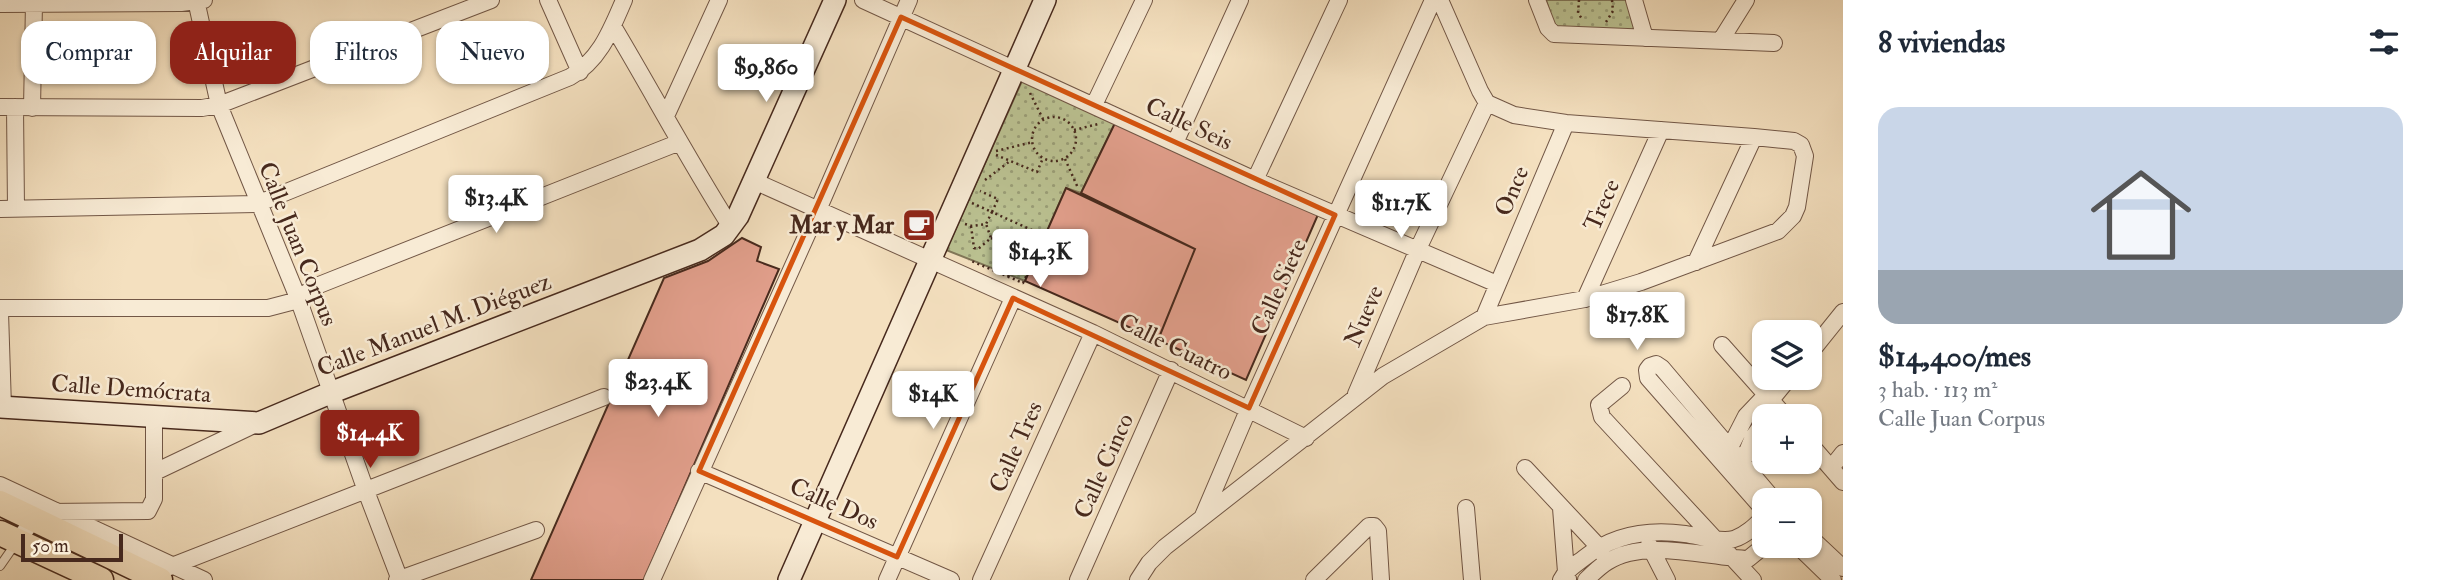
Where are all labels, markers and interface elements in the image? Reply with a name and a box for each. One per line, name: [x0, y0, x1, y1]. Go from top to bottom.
chip: Comprar: [21, 21, 156, 84]
chip: Alquilar: [170, 21, 296, 84]
chip: Filtros: [310, 21, 422, 84]
chip: Nuevo: [436, 21, 549, 84]
icon: filters: [2365, 23, 2403, 61]
text: 8 viviendas: [1878, 24, 2005, 61]
pin: $9,860: [709, 44, 823, 104]
text: $9,860: [734, 52, 798, 81]
street label: Calle Seis: [1140, 90, 1238, 158]
icon: home: [2078, 152, 2204, 278]
street label: Calle Juan Corpus: [251, 157, 345, 331]
street label: Once: [1488, 161, 1536, 221]
street label: Trece: [1577, 174, 1627, 236]
pin: $13.4K: [439, 176, 553, 235]
pin: $11.7K: [1344, 180, 1458, 240]
text: $13.4K: [464, 183, 528, 212]
text: $11.7K: [1371, 188, 1431, 217]
cafe icon: Mar y Mar: [900, 206, 938, 244]
place label: Mar y Mar: [789, 210, 895, 241]
pin: $14.3K: [983, 230, 1097, 289]
street label: Calle Siete: [1244, 234, 1314, 340]
text: $14.3K: [1008, 237, 1072, 266]
street label: Calle Manuel M. Diéguez: [313, 266, 556, 384]
street label: Nueve: [1337, 281, 1391, 351]
pin: $17.8K: [1580, 292, 1694, 352]
text: $17.8K: [1606, 300, 1668, 329]
street label: Calle Cuatro: [1113, 306, 1237, 388]
map controls: [1752, 320, 1822, 558]
button: layers: [1752, 320, 1822, 390]
text: $14,400/mes: [1878, 338, 2031, 375]
pin: $23.4K: [601, 360, 715, 419]
text: $23.4K: [625, 367, 691, 396]
street label: Calle Demócrata: [50, 368, 213, 410]
pin: $14K: [892, 372, 974, 431]
text: 3 hab. · 113 m²: [1878, 375, 1998, 404]
text: $14K: [908, 379, 958, 408]
street label: Calle Tres: [982, 396, 1050, 498]
button: +: [1752, 404, 1822, 474]
text: Calle Juan Corpus: [1878, 404, 2045, 433]
street label: Calle Cinco: [1067, 409, 1141, 523]
pin: $14.4K: [313, 410, 427, 470]
text: $14.4K: [336, 418, 404, 447]
street label: Calle Dos: [785, 471, 883, 537]
button: −: [1752, 488, 1822, 558]
scale bar: [21, 531, 122, 563]
text: 50 m: [32, 534, 69, 558]

